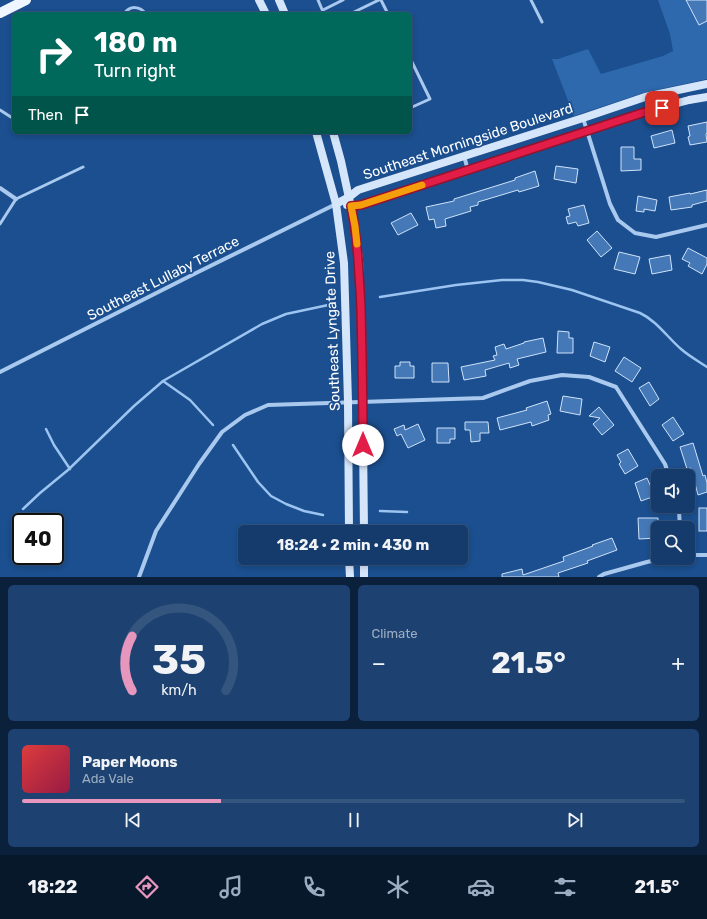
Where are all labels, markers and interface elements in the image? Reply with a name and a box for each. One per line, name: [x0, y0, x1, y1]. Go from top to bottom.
text: 180 m: [94, 26, 178, 59]
icon: right: [28, 28, 80, 80]
text: Turn right: [94, 60, 176, 82]
pin: [645, 91, 679, 125]
icon: arrive: [651, 97, 673, 119]
street label: Southeast Morningside Boulevard: [361, 99, 575, 183]
icon: arrive: [71, 104, 93, 126]
text: Then: [28, 106, 63, 124]
street label: Southeast Lullaby Terrace: [84, 233, 242, 324]
street label: Southeast Lyngate Drive: [321, 251, 344, 411]
position arrow: [342, 424, 384, 466]
map controls: [651, 469, 695, 565]
button: sound: [651, 469, 695, 513]
speed limit sign: 40: [12, 513, 64, 565]
button: search: [651, 521, 695, 565]
text: 18:24 · 2 min · 430 m: [277, 536, 429, 554]
text: Climate: [372, 626, 418, 641]
text: 35: [152, 635, 206, 684]
text: 21.5°: [491, 645, 566, 681]
text: −: [372, 650, 386, 677]
text: +: [671, 650, 685, 677]
text: km/h: [161, 682, 197, 699]
text: Paper Moons: [82, 753, 178, 771]
text: Ada Vale: [82, 771, 134, 786]
icon: previous: [122, 809, 144, 831]
icon: pause: [343, 809, 365, 831]
icon: next: [564, 809, 586, 831]
icon: directions: [133, 873, 161, 901]
icon: music: [217, 873, 245, 901]
icon: phone: [300, 873, 328, 901]
icon: climate: [384, 873, 412, 901]
icon: car: [467, 873, 495, 901]
icon: filters: [551, 873, 579, 901]
text: 18:22: [28, 876, 78, 898]
text: 21.5°: [634, 876, 679, 898]

